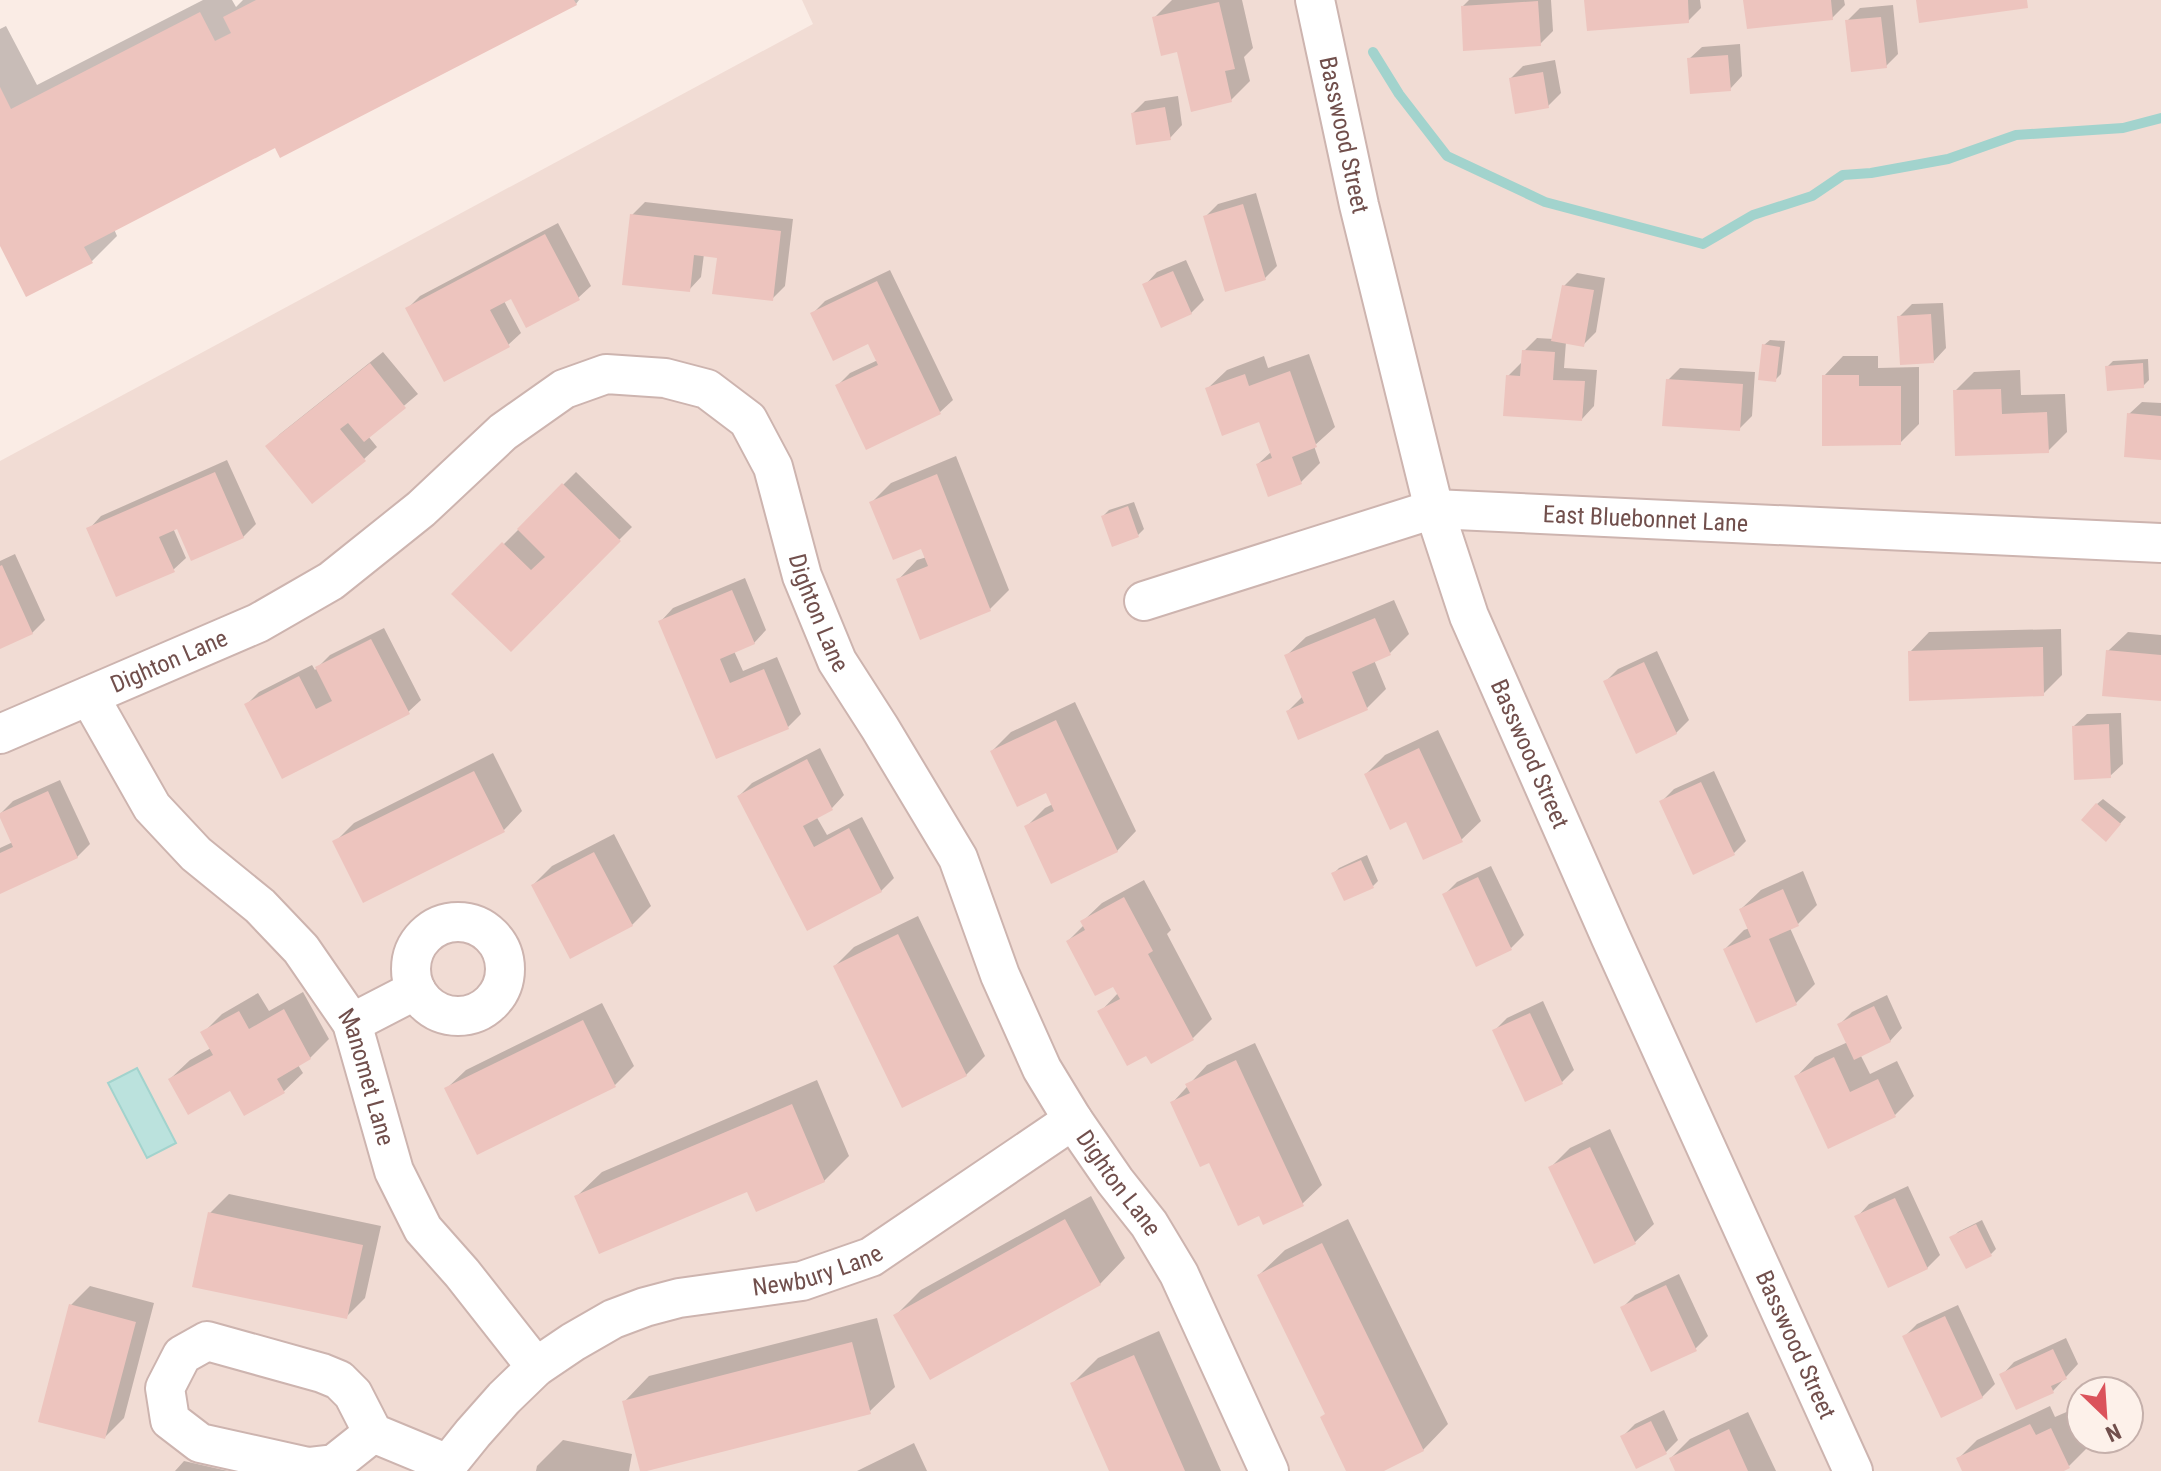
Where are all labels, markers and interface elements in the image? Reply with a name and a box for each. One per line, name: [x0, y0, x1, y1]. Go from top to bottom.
street label: Basswood Street: [1313, 54, 1375, 216]
street label: East Bluebonnet Lane: [1542, 500, 1749, 538]
street label: Dighton Lane: [783, 551, 854, 677]
street label: Dighton Lane: [106, 624, 232, 699]
street label: Basswood Street: [1485, 675, 1575, 833]
street label: Manomet Lane: [332, 1003, 400, 1149]
street label: Dighton Lane: [1070, 1125, 1167, 1241]
street label: Newbury Lane: [751, 1239, 888, 1302]
street label: Basswood Street: [1750, 1266, 1841, 1423]
north arrow: [2065, 1375, 2145, 1455]
text: N: [2102, 1418, 2125, 1447]

